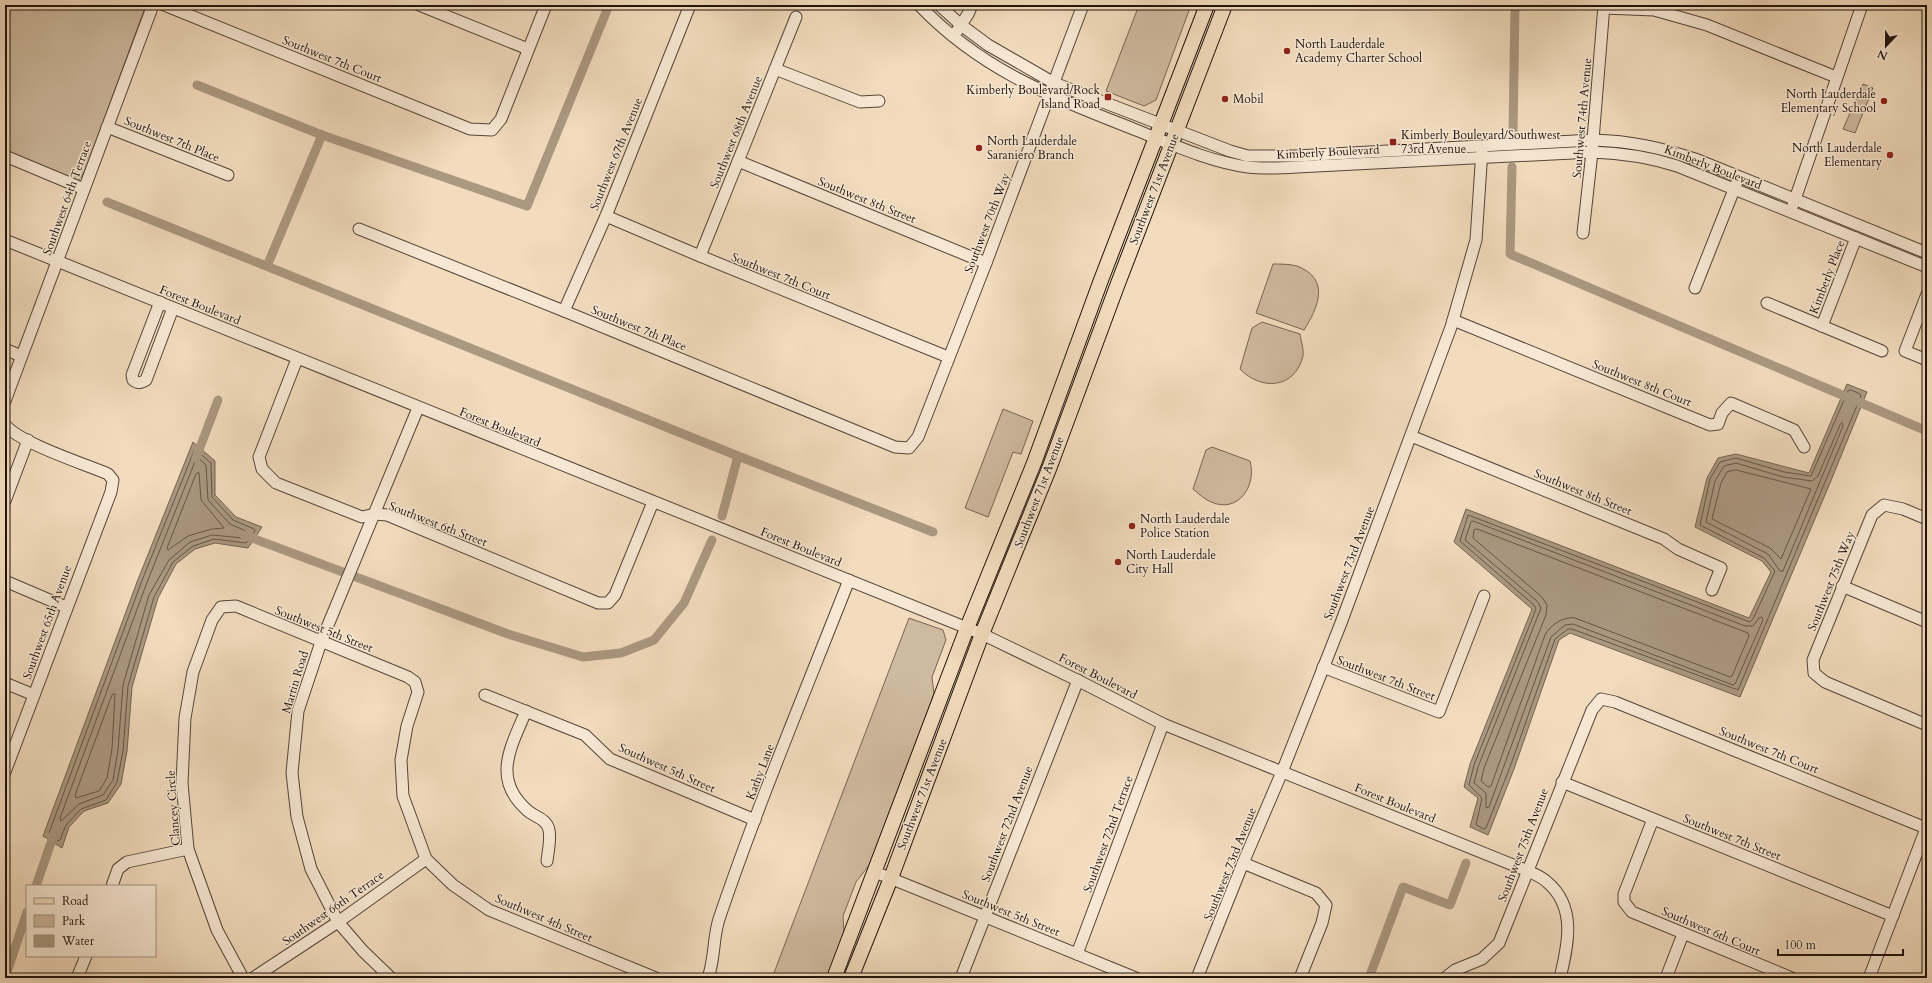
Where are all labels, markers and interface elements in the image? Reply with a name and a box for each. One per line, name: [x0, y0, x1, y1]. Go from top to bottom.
north arrow: [1866, 26, 1906, 66]
street label: Southwest 7th Court: [280, 32, 384, 86]
place label: North Lauderdale Academy Charter School: [1295, 36, 1422, 66]
marker: North Lauderdale Academy Charter School: [1282, 46, 1292, 56]
text: N: [1875, 46, 1890, 64]
street label: Southwest 74th Avenue: [1569, 57, 1595, 179]
street label: Southwest 68th Avenue: [706, 73, 766, 191]
place label: Kimberly Boulevard/Rock Island Road: [966, 82, 1101, 112]
place label: North Lauderdale Elementary School: [1781, 86, 1876, 116]
place label: Mobil: [1233, 91, 1264, 107]
marker: Kimberly Boulevard/Rock Island Road: [1103, 92, 1113, 102]
marker: Mobil: [1220, 94, 1230, 104]
street label: Southwest 67th Avenue: [586, 95, 646, 213]
marker: North Lauderdale Elementary School: [1879, 96, 1889, 106]
street label: Southwest 7th Place: [122, 113, 222, 165]
place label: Kimberly Boulevard/Southwest 73rd Avenue: [1401, 127, 1561, 157]
street label: Southwest 71st Avenue: [1125, 131, 1183, 247]
place label: North Lauderdale Saraniero Branch: [987, 133, 1077, 163]
marker: Kimberly Boulevard/Southwest 73rd Avenue: [1388, 137, 1398, 147]
street label: Southwest 64th Terrace: [39, 139, 95, 257]
place label: North Lauderdale Elementary: [1792, 140, 1883, 170]
street label: Kimberly Boulevard: [1276, 141, 1380, 163]
street label: Kimberly Boulevard: [1662, 141, 1765, 193]
marker: North Lauderdale Saraniero Branch: [974, 143, 984, 153]
marker: North Lauderdale Elementary: [1885, 150, 1895, 160]
street label: Southwest 70th Way: [960, 170, 1014, 275]
street label: Southwest 8th Street: [816, 173, 918, 227]
street label: Kimberly Place: [1806, 238, 1848, 316]
street label: Southwest 7th Court: [729, 249, 833, 303]
street label: Forest Boulevard: [157, 281, 243, 329]
street label: Southwest 7th Place: [589, 302, 689, 354]
street label: Southwest 8th Court: [1590, 356, 1694, 410]
street label: Forest Boulevard: [457, 403, 543, 451]
street label: Southwest 71st Avenue: [1010, 434, 1068, 550]
street label: Southwest 8th Street: [1532, 465, 1634, 519]
street label: Southwest 6th Street: [386, 498, 490, 550]
street label: Southwest 73rd Avenue: [1320, 504, 1378, 622]
place label: North Lauderdale Police Station: [1140, 511, 1230, 541]
marker: North Lauderdale Police Station: [1127, 521, 1137, 531]
street label: Forest Boulevard: [758, 523, 844, 571]
street label: Southwest 75th Way: [1804, 528, 1859, 633]
place label: North Lauderdale City Hall: [1126, 547, 1216, 577]
marker: North Lauderdale City Hall: [1113, 557, 1123, 567]
street label: Southwest 65th Avenue: [19, 563, 75, 681]
street label: Southwest 5th Street: [273, 602, 375, 656]
street label: Martin Road: [278, 648, 312, 715]
street label: Forest Boulevard: [1056, 649, 1140, 703]
street label: Southwest 7th Street: [1334, 652, 1438, 704]
street label: Southwest 7th Court: [1717, 723, 1821, 777]
street label: Southwest 71st Avenue: [893, 736, 951, 852]
street label: Southwest 5th Street: [616, 740, 718, 797]
street label: Kathy Lane: [742, 742, 778, 802]
street label: Southwest 72nd Avenue: [977, 764, 1037, 884]
street label: Clancey Circle: [162, 770, 184, 846]
street label: Southwest 72nd Terrace: [1079, 773, 1137, 895]
street label: Forest Boulevard: [1352, 779, 1438, 827]
street label: Southwest 75th Avenue: [1494, 786, 1552, 904]
street label: Southwest 73rd Avenue: [1200, 805, 1260, 923]
street label: Southwest 7th Street: [1681, 810, 1783, 864]
street label: Southwest 66th Terrace: [279, 867, 387, 949]
legend: [26, 885, 156, 957]
street label: Southwest 5th Street: [960, 886, 1062, 940]
street label: Southwest 4th Street: [493, 890, 595, 946]
text: Road: [62, 893, 89, 909]
street label: Southwest 6th Court: [1659, 903, 1763, 959]
text: Park: [62, 913, 86, 929]
scale bar: [1778, 931, 1903, 957]
text: Water: [61, 933, 95, 949]
text: 100 m: [1784, 937, 1817, 953]

